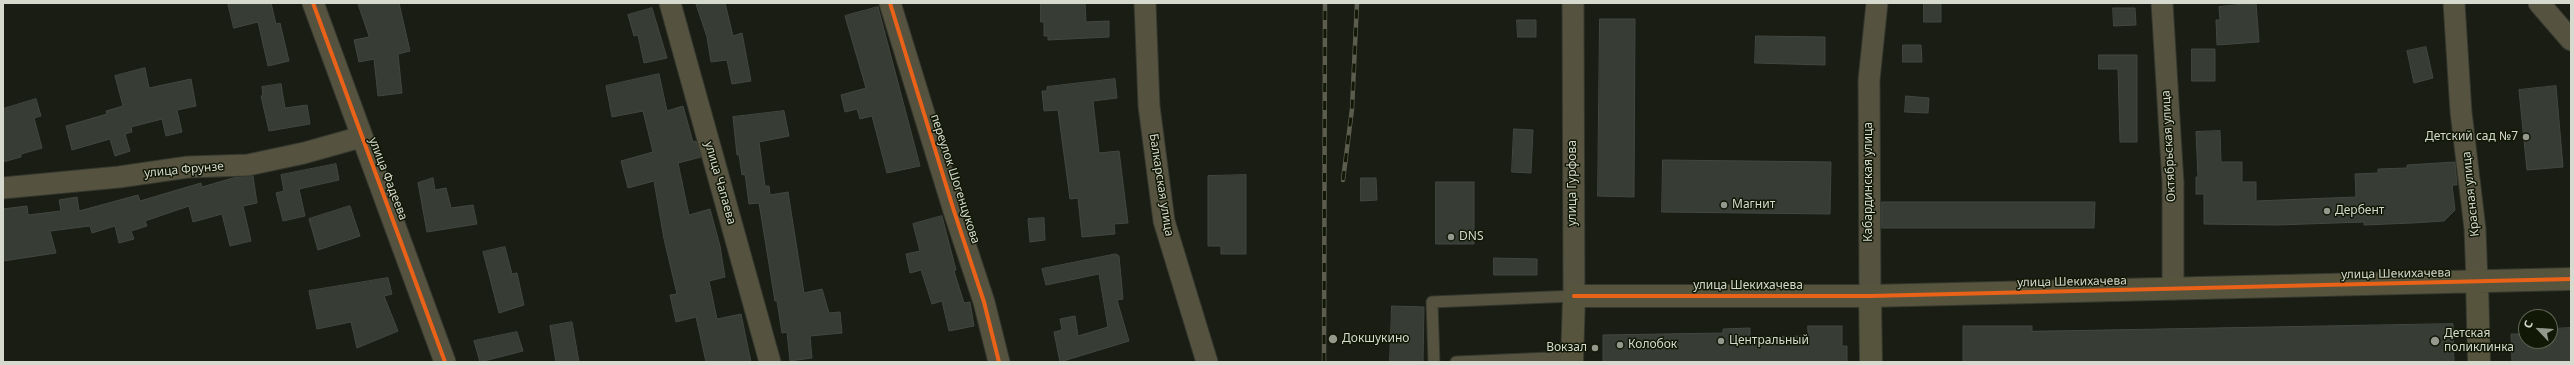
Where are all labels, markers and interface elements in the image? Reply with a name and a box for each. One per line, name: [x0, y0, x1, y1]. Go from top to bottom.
street label: Октябрьская улица: [2159, 90, 2179, 202]
street label: переулок Шогенцукова: [927, 112, 983, 246]
street label: Кабардинская улица: [1862, 122, 1876, 242]
place label: Детский сад №7: [2425, 130, 2518, 144]
marker: Детский сад №7: [2521, 132, 2531, 142]
street label: Балкарская улица: [1146, 133, 1176, 237]
street label: улица Фадеева: [366, 136, 410, 222]
street label: улица Чапаева: [701, 140, 739, 226]
street label: улица Гурфова: [1566, 140, 1580, 226]
street label: Красная улица: [2459, 151, 2483, 237]
street label: улица Фрунзе: [144, 159, 224, 181]
place label: Магнит: [1732, 198, 1775, 212]
marker: Магнит: [1719, 200, 1729, 210]
place label: Дербент: [2335, 204, 2384, 218]
marker: Дербент: [2322, 206, 2332, 216]
place label: DNS: [1459, 230, 1483, 244]
marker: DNS: [1446, 232, 1456, 242]
street label: улица Шекихачева: [2341, 266, 2451, 282]
street label: улица Шекихачева: [2017, 274, 2127, 290]
street label: улица Шекихачева: [1693, 279, 1803, 293]
north arrow: [2518, 309, 2558, 349]
text: С: [2519, 318, 2536, 331]
place label: Детская поликлинка: [2444, 327, 2514, 355]
place label: Докшукино: [1342, 332, 1409, 346]
marker: Докшукино: [1327, 333, 1339, 345]
place label: Центральный: [1729, 334, 1809, 348]
marker: Детская поликлинка: [2429, 335, 2441, 347]
marker: Центральный: [1716, 336, 1726, 346]
place label: Колобок: [1628, 338, 1677, 352]
marker: Колобок: [1615, 340, 1625, 350]
place label: Вокзал: [1546, 341, 1587, 355]
marker: Вокзал: [1590, 343, 1600, 353]

